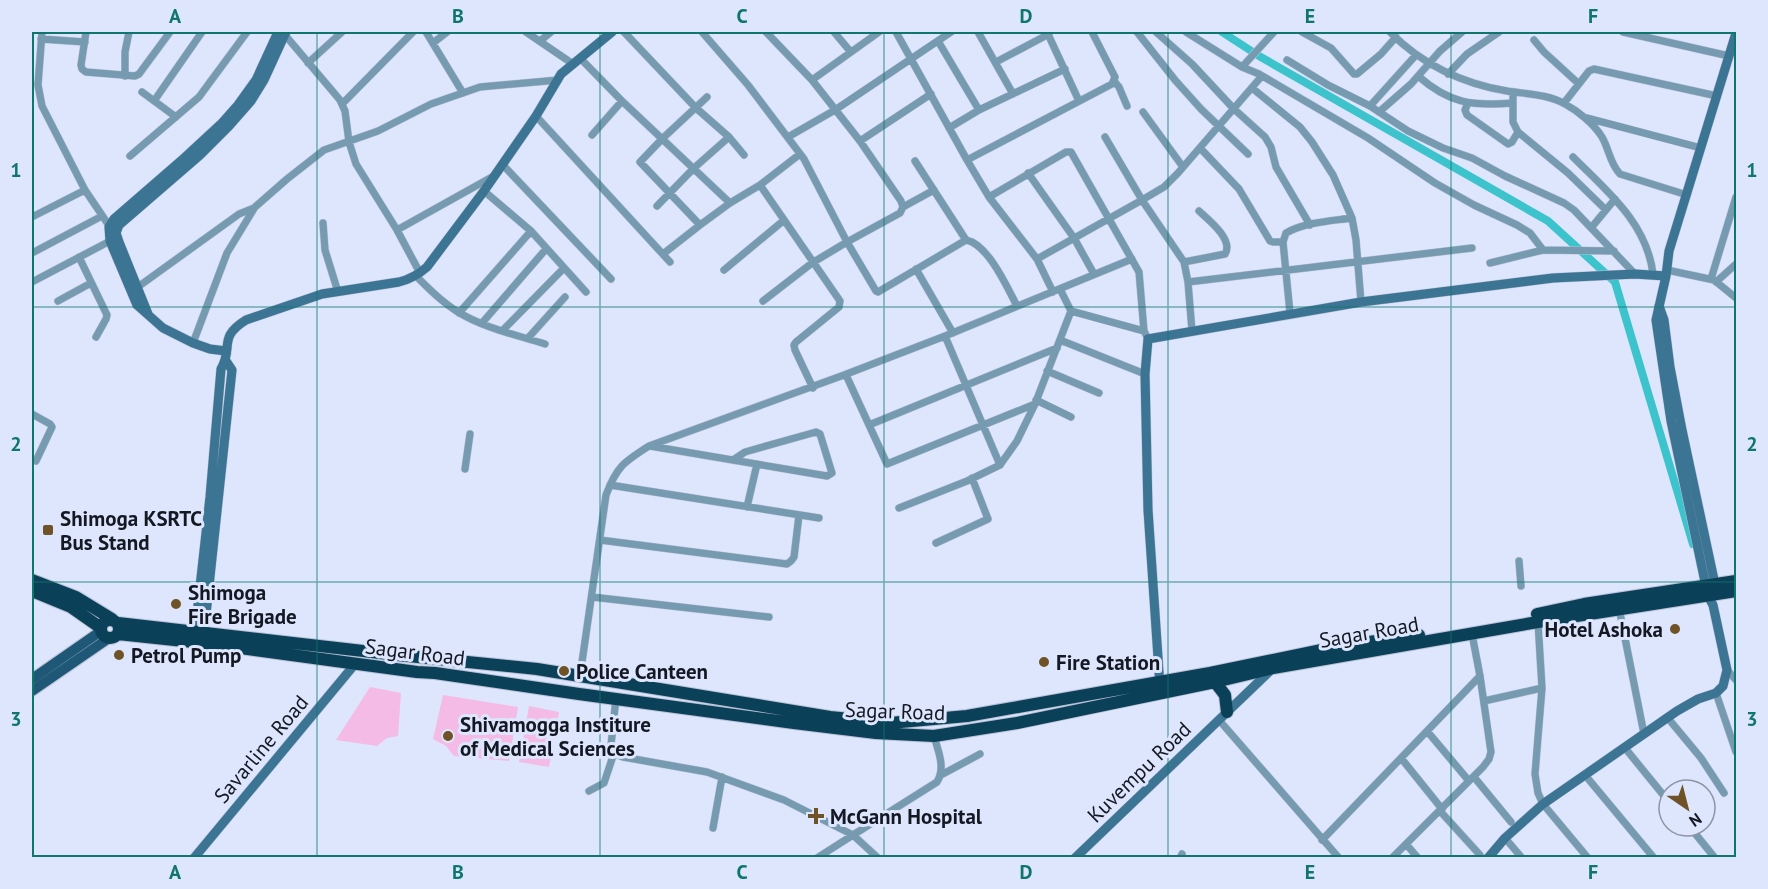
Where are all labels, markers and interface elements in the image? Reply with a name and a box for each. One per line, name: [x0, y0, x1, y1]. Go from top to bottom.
text: A: [169, 3, 182, 29]
text: B: [452, 3, 464, 29]
text: C: [736, 3, 748, 29]
text: D: [1020, 3, 1033, 29]
text: E: [1305, 3, 1315, 29]
text: F: [1588, 3, 1598, 29]
text: 1: [10, 157, 22, 183]
text: 1: [1746, 157, 1758, 183]
text: 2: [10, 431, 22, 457]
text: 2: [1746, 431, 1758, 457]
place label: Shimoga KSRTC Bus Stand: [60, 505, 202, 556]
marker: Shimoga KSRTC Bus Stand: [41, 523, 55, 537]
place label: Shimoga Fire Brigade: [188, 579, 297, 630]
marker: Shimoga Fire Brigade: [169, 597, 183, 611]
street label: Sagar Road: [1317, 610, 1421, 654]
place label: Hotel Ashoka: [1544, 616, 1663, 643]
marker: Hotel Ashoka: [1668, 622, 1682, 636]
street label: Sagar Road: [363, 632, 467, 672]
place label: Petrol Pump: [131, 642, 241, 669]
marker: Petrol Pump: [112, 648, 126, 662]
place label: Fire Station: [1056, 649, 1160, 676]
marker: Fire Station: [1037, 655, 1051, 669]
place label: Police Canteen: [576, 658, 708, 685]
marker: Police Canteen: [557, 664, 571, 678]
street label: Savarline Road: [208, 689, 314, 809]
street label: Sagar Road: [844, 696, 946, 726]
text: 3: [10, 706, 22, 732]
text: 3: [1746, 706, 1758, 732]
place label: Shivamogga Institure of Medical Sciences: [460, 711, 651, 762]
street label: Kuvempu Road: [1081, 716, 1197, 828]
marker: Shivamogga Institure of Medical Sciences: [441, 729, 455, 743]
north arrow: [1657, 778, 1717, 838]
place label: McGann Hospital: [830, 803, 983, 830]
marker: McGann Hospital: [807, 807, 825, 825]
text: N: [1686, 809, 1706, 831]
text: A: [169, 859, 182, 885]
text: B: [452, 859, 464, 885]
text: C: [736, 859, 748, 885]
text: D: [1020, 859, 1033, 885]
text: E: [1305, 859, 1315, 885]
text: F: [1588, 859, 1598, 885]

